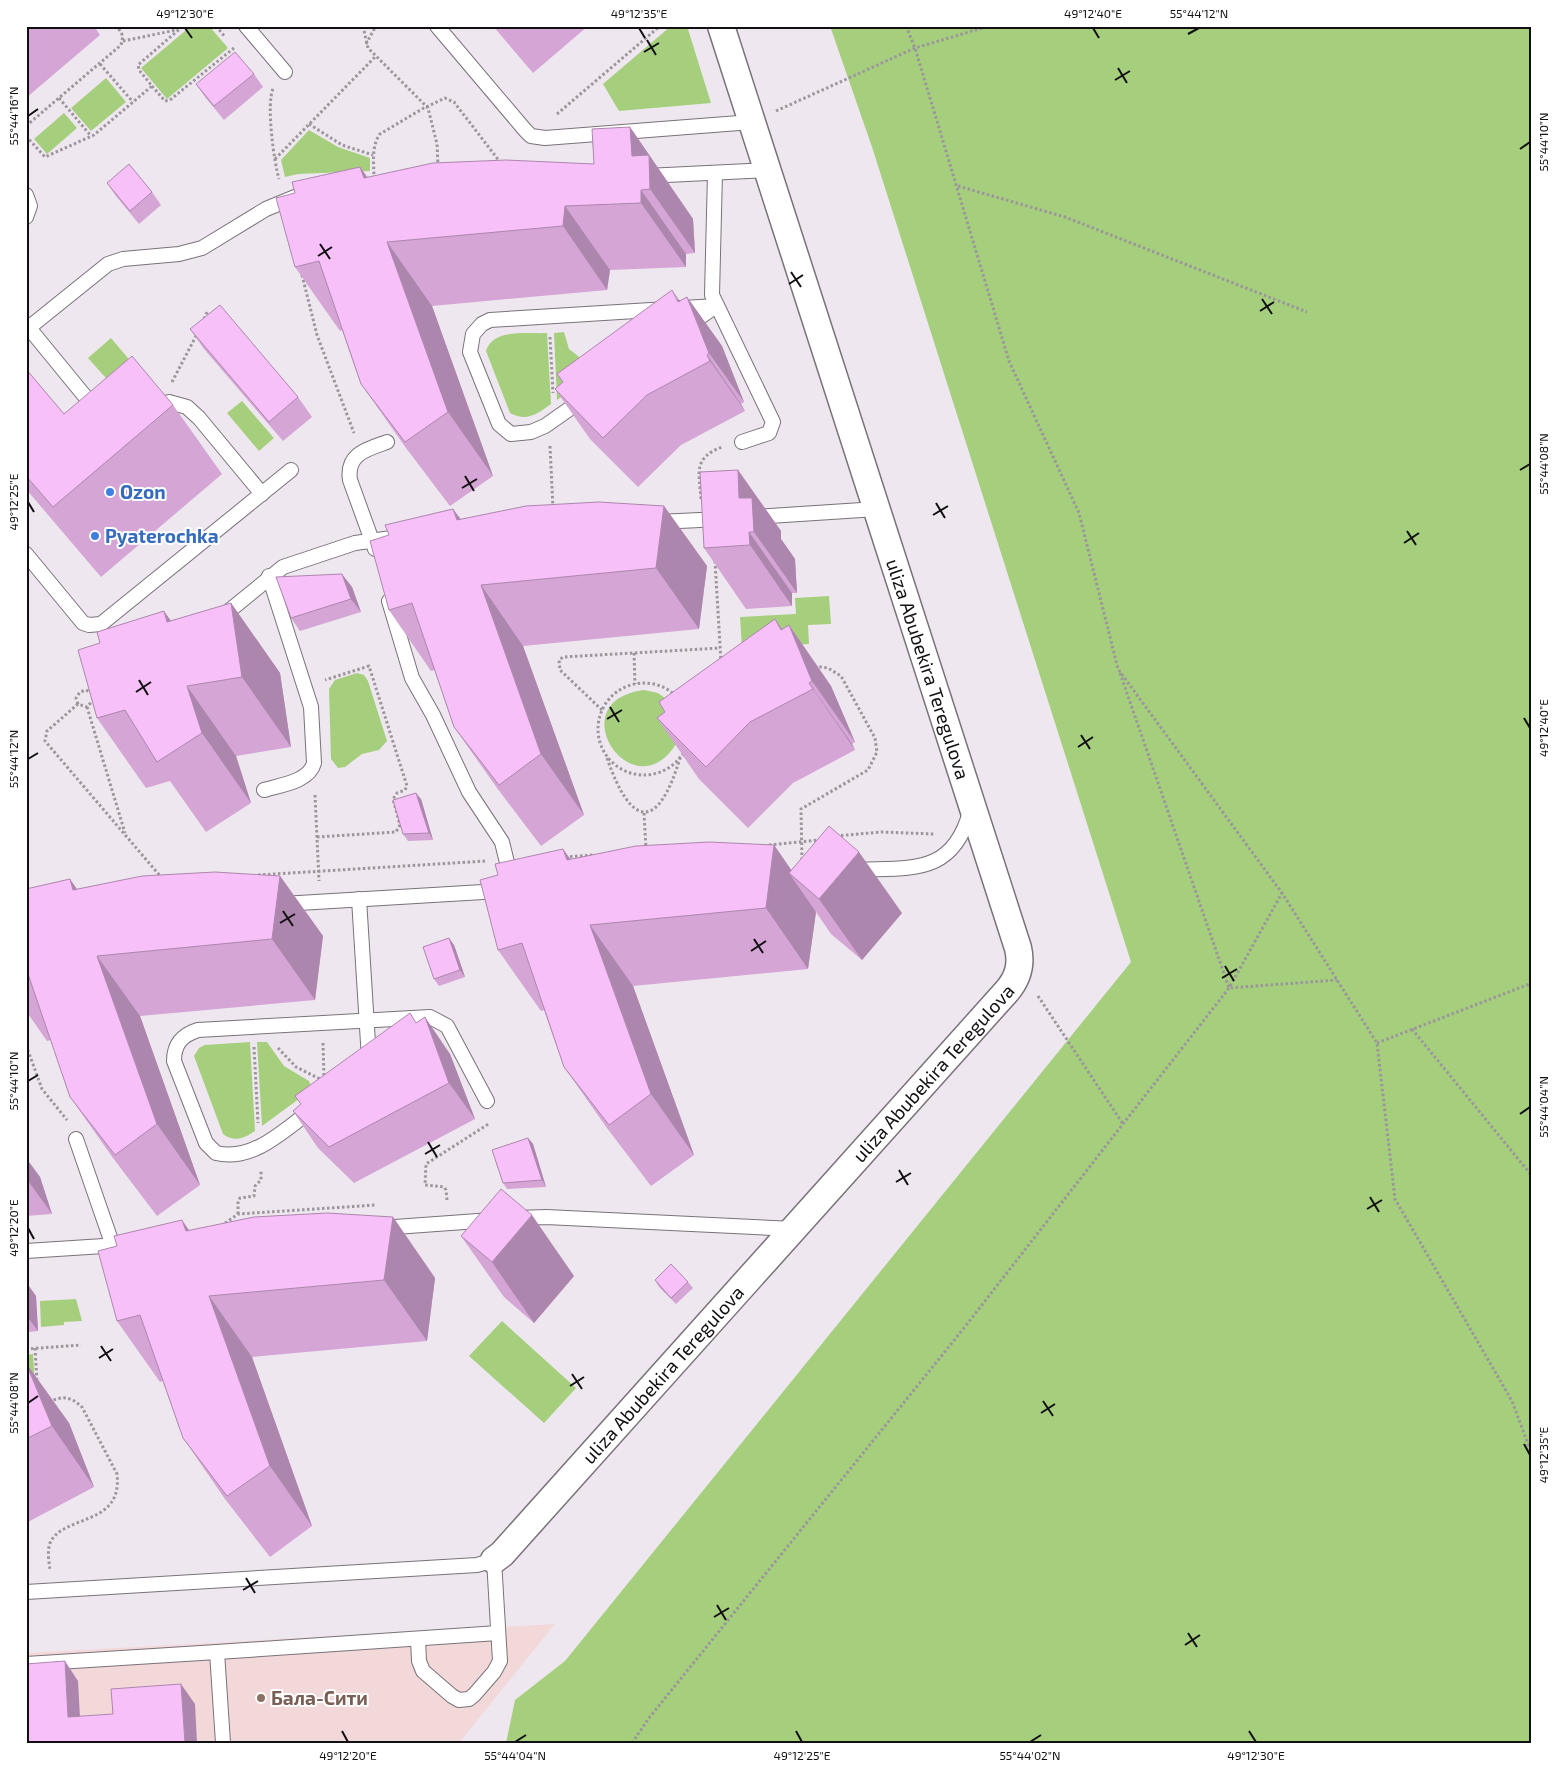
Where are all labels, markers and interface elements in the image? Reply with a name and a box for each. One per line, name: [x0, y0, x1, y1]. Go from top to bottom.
text: 49°12'30"E: [156, 6, 214, 20]
text: 49°12'35"E: [611, 6, 668, 20]
text: 49°12'40"E: [1064, 6, 1122, 20]
text: 55°44'12"N: [1170, 6, 1228, 20]
text: 55°44'16"N: [6, 87, 20, 145]
text: 55°44'10"N: [1536, 112, 1550, 172]
text: 55°44'08"N: [1536, 433, 1550, 495]
text: 49°12'25"E: [6, 473, 20, 530]
place label: Ozon: [120, 480, 166, 503]
marker: Ozon: [104, 486, 116, 498]
place label: Pyaterochka: [105, 524, 218, 548]
marker: Pyaterochka: [89, 530, 101, 542]
street label: uliza Abubekira Teregulova: [882, 556, 975, 782]
text: 49°12'40"E: [1536, 699, 1550, 757]
text: 55°44'12"N: [6, 730, 20, 788]
street label: uliza Abubekira Teregulova: [847, 979, 1019, 1166]
text: 55°44'10"N: [6, 1051, 20, 1111]
text: 55°44'04"N: [1536, 1076, 1550, 1138]
text: 49°12'20"E: [6, 1199, 20, 1257]
street label: uliza Abubekira Teregulova: [577, 1281, 748, 1468]
text: 55°44'08"N: [6, 1372, 20, 1434]
text: 49°12'35"E: [1536, 1426, 1550, 1483]
place label: Бала-Сити: [271, 1686, 368, 1709]
marker: Бала-Сити: [255, 1692, 267, 1704]
text: 49°12'20"E: [319, 1748, 377, 1762]
text: 55°44'04"N: [484, 1748, 546, 1762]
text: 49°12'25"E: [774, 1748, 831, 1762]
text: 55°44'02"N: [999, 1748, 1061, 1762]
text: 49°12'30"E: [1227, 1748, 1285, 1762]

